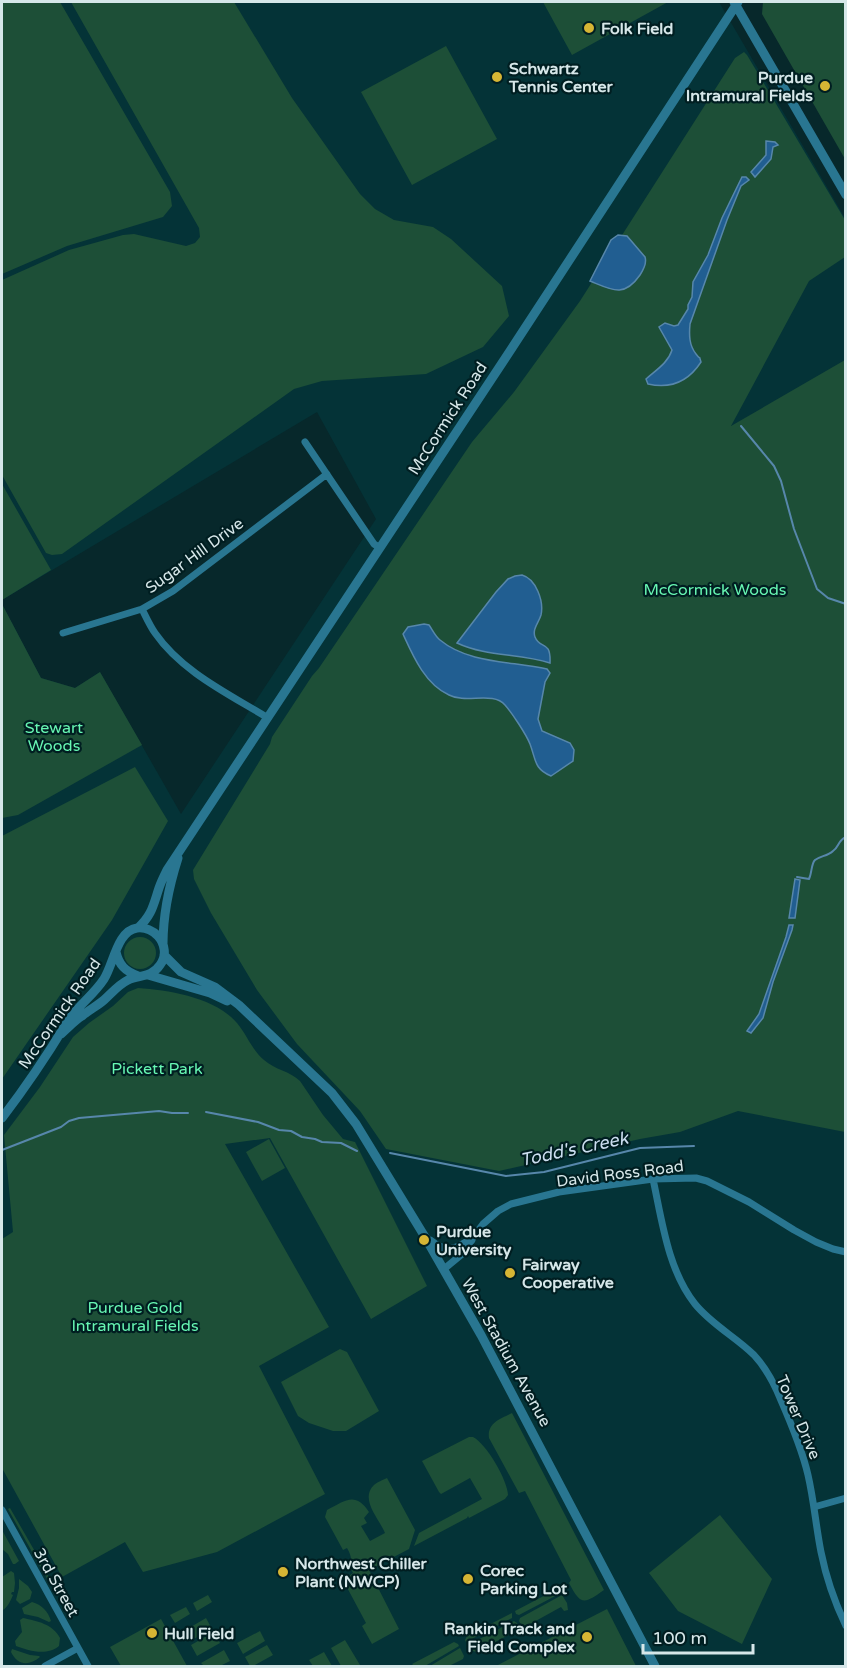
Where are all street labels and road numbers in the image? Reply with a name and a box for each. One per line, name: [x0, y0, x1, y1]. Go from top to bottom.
street label: McCormick Road: [404, 358, 492, 479]
street label: Sugar Hill Drive: [142, 514, 248, 598]
street label: McCormick Road: [14, 954, 105, 1073]
street label: David Ross Road: [555, 1156, 685, 1192]
street label: West Stadium Avenue: [457, 1275, 555, 1430]
street label: Tower Drive: [771, 1372, 825, 1463]
street label: 3rd Street: [29, 1544, 83, 1621]

